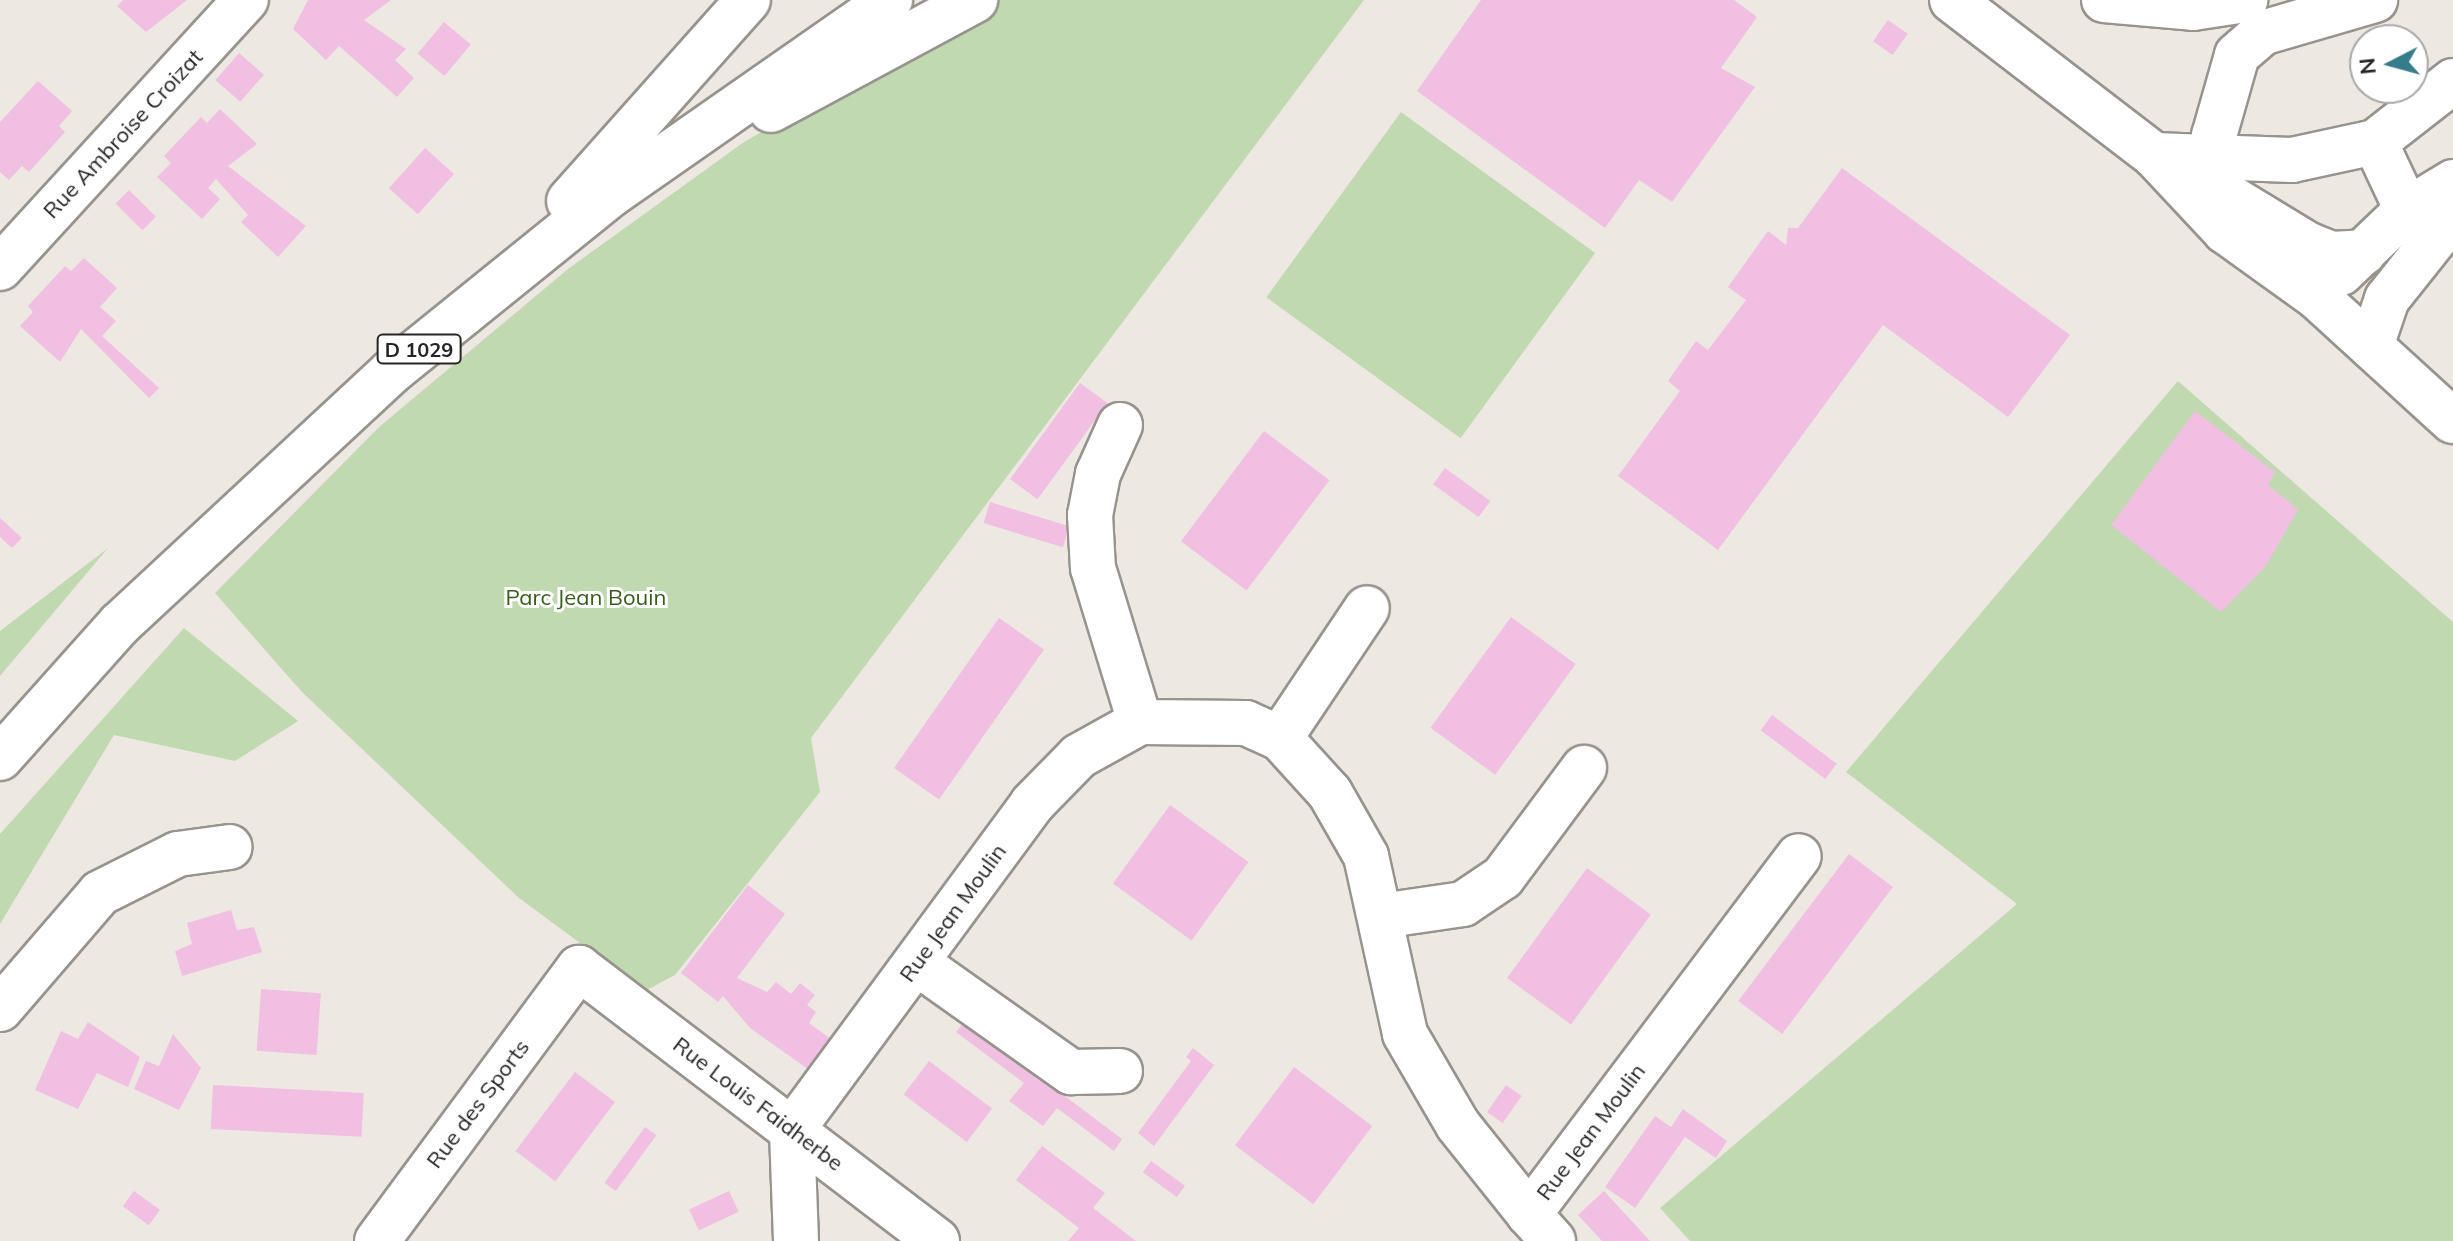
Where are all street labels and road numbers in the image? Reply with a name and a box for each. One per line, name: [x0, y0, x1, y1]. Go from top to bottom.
street label: Rue Ambroise Croizat: [38, 44, 208, 224]
road number: D 1029: [375, 333, 463, 365]
street label: Rue Jean Moulin: [894, 839, 1012, 987]
street label: Rue Louis Faidherbe: [668, 1031, 848, 1177]
street label: Rue des Sports: [421, 1035, 535, 1173]
street label: Rue Jean Moulin: [1531, 1059, 1651, 1205]

